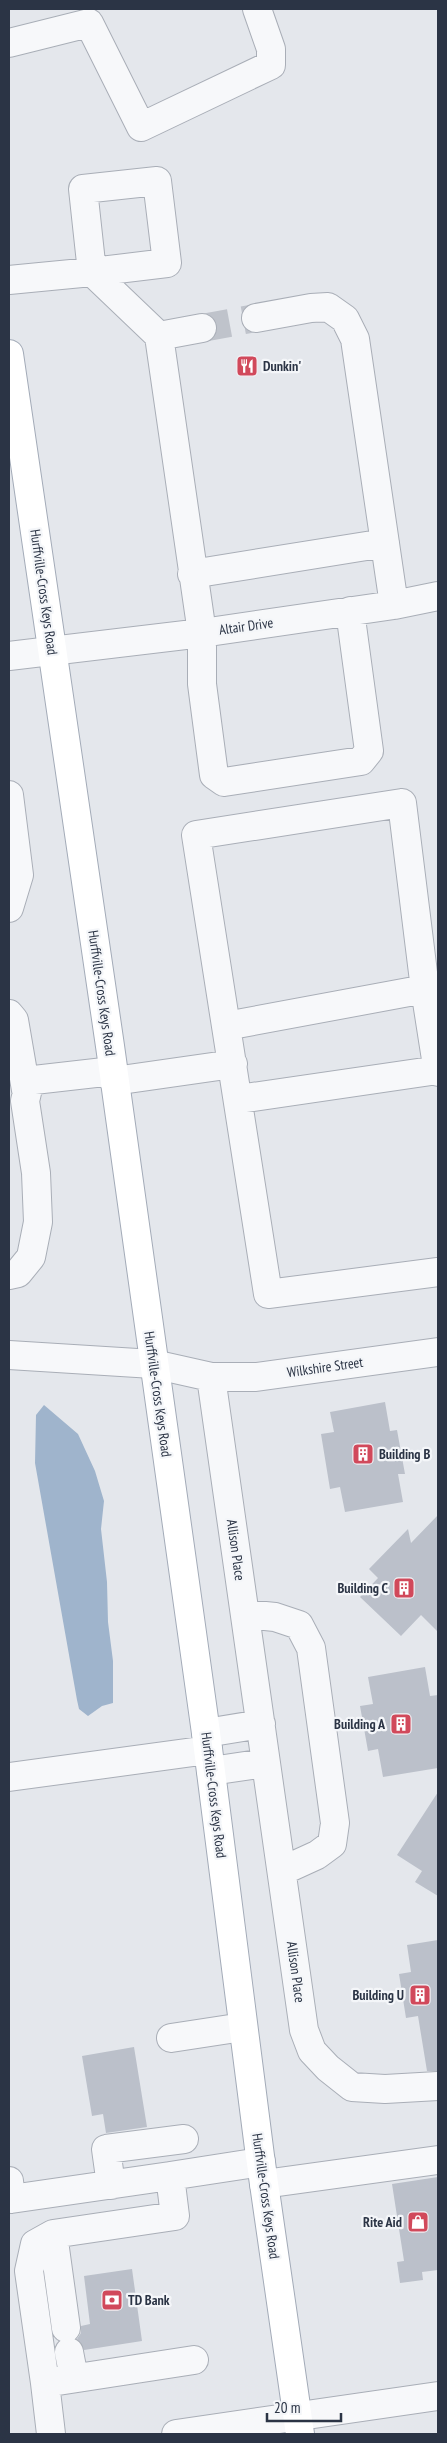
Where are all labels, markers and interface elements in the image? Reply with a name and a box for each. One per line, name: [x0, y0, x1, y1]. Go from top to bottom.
restaurant icon: Dunkin': [235, 354, 259, 378]
place label: Dunkin': [263, 357, 301, 375]
street label: Hurffville-Cross Keys Road: [26, 528, 62, 656]
street label: Altair Drive: [218, 613, 275, 639]
street label: Hurffville-Cross Keys Road: [84, 929, 120, 1057]
street label: Hurffville-Cross Keys Road: [140, 1330, 176, 1458]
street label: Wilkshire Street: [286, 1353, 364, 1381]
building icon: Building B: [351, 1442, 375, 1466]
place label: Building B: [379, 1445, 430, 1463]
street label: Allison Place: [223, 1518, 249, 1582]
building icon: Building C: [392, 1576, 416, 1600]
place label: Building C: [337, 1579, 389, 1597]
building icon: Building A: [389, 1712, 413, 1736]
place label: Building A: [334, 1715, 386, 1733]
street label: Hurffville-Cross Keys Road: [197, 1731, 231, 1859]
street label: Allison Place: [283, 1940, 309, 2004]
building icon: Building U: [408, 1983, 432, 2007]
place label: Building U: [352, 1986, 404, 2004]
street label: Hurffville-Cross Keys Road: [248, 2132, 284, 2260]
shop icon: Rite Aid: [406, 2210, 430, 2234]
place label: Rite Aid: [363, 2213, 402, 2231]
bank icon: TD Bank: [100, 2288, 124, 2312]
place label: TD Bank: [128, 2291, 170, 2309]
scale bar: [267, 2390, 341, 2422]
text: 20 m: [274, 2398, 300, 2417]

